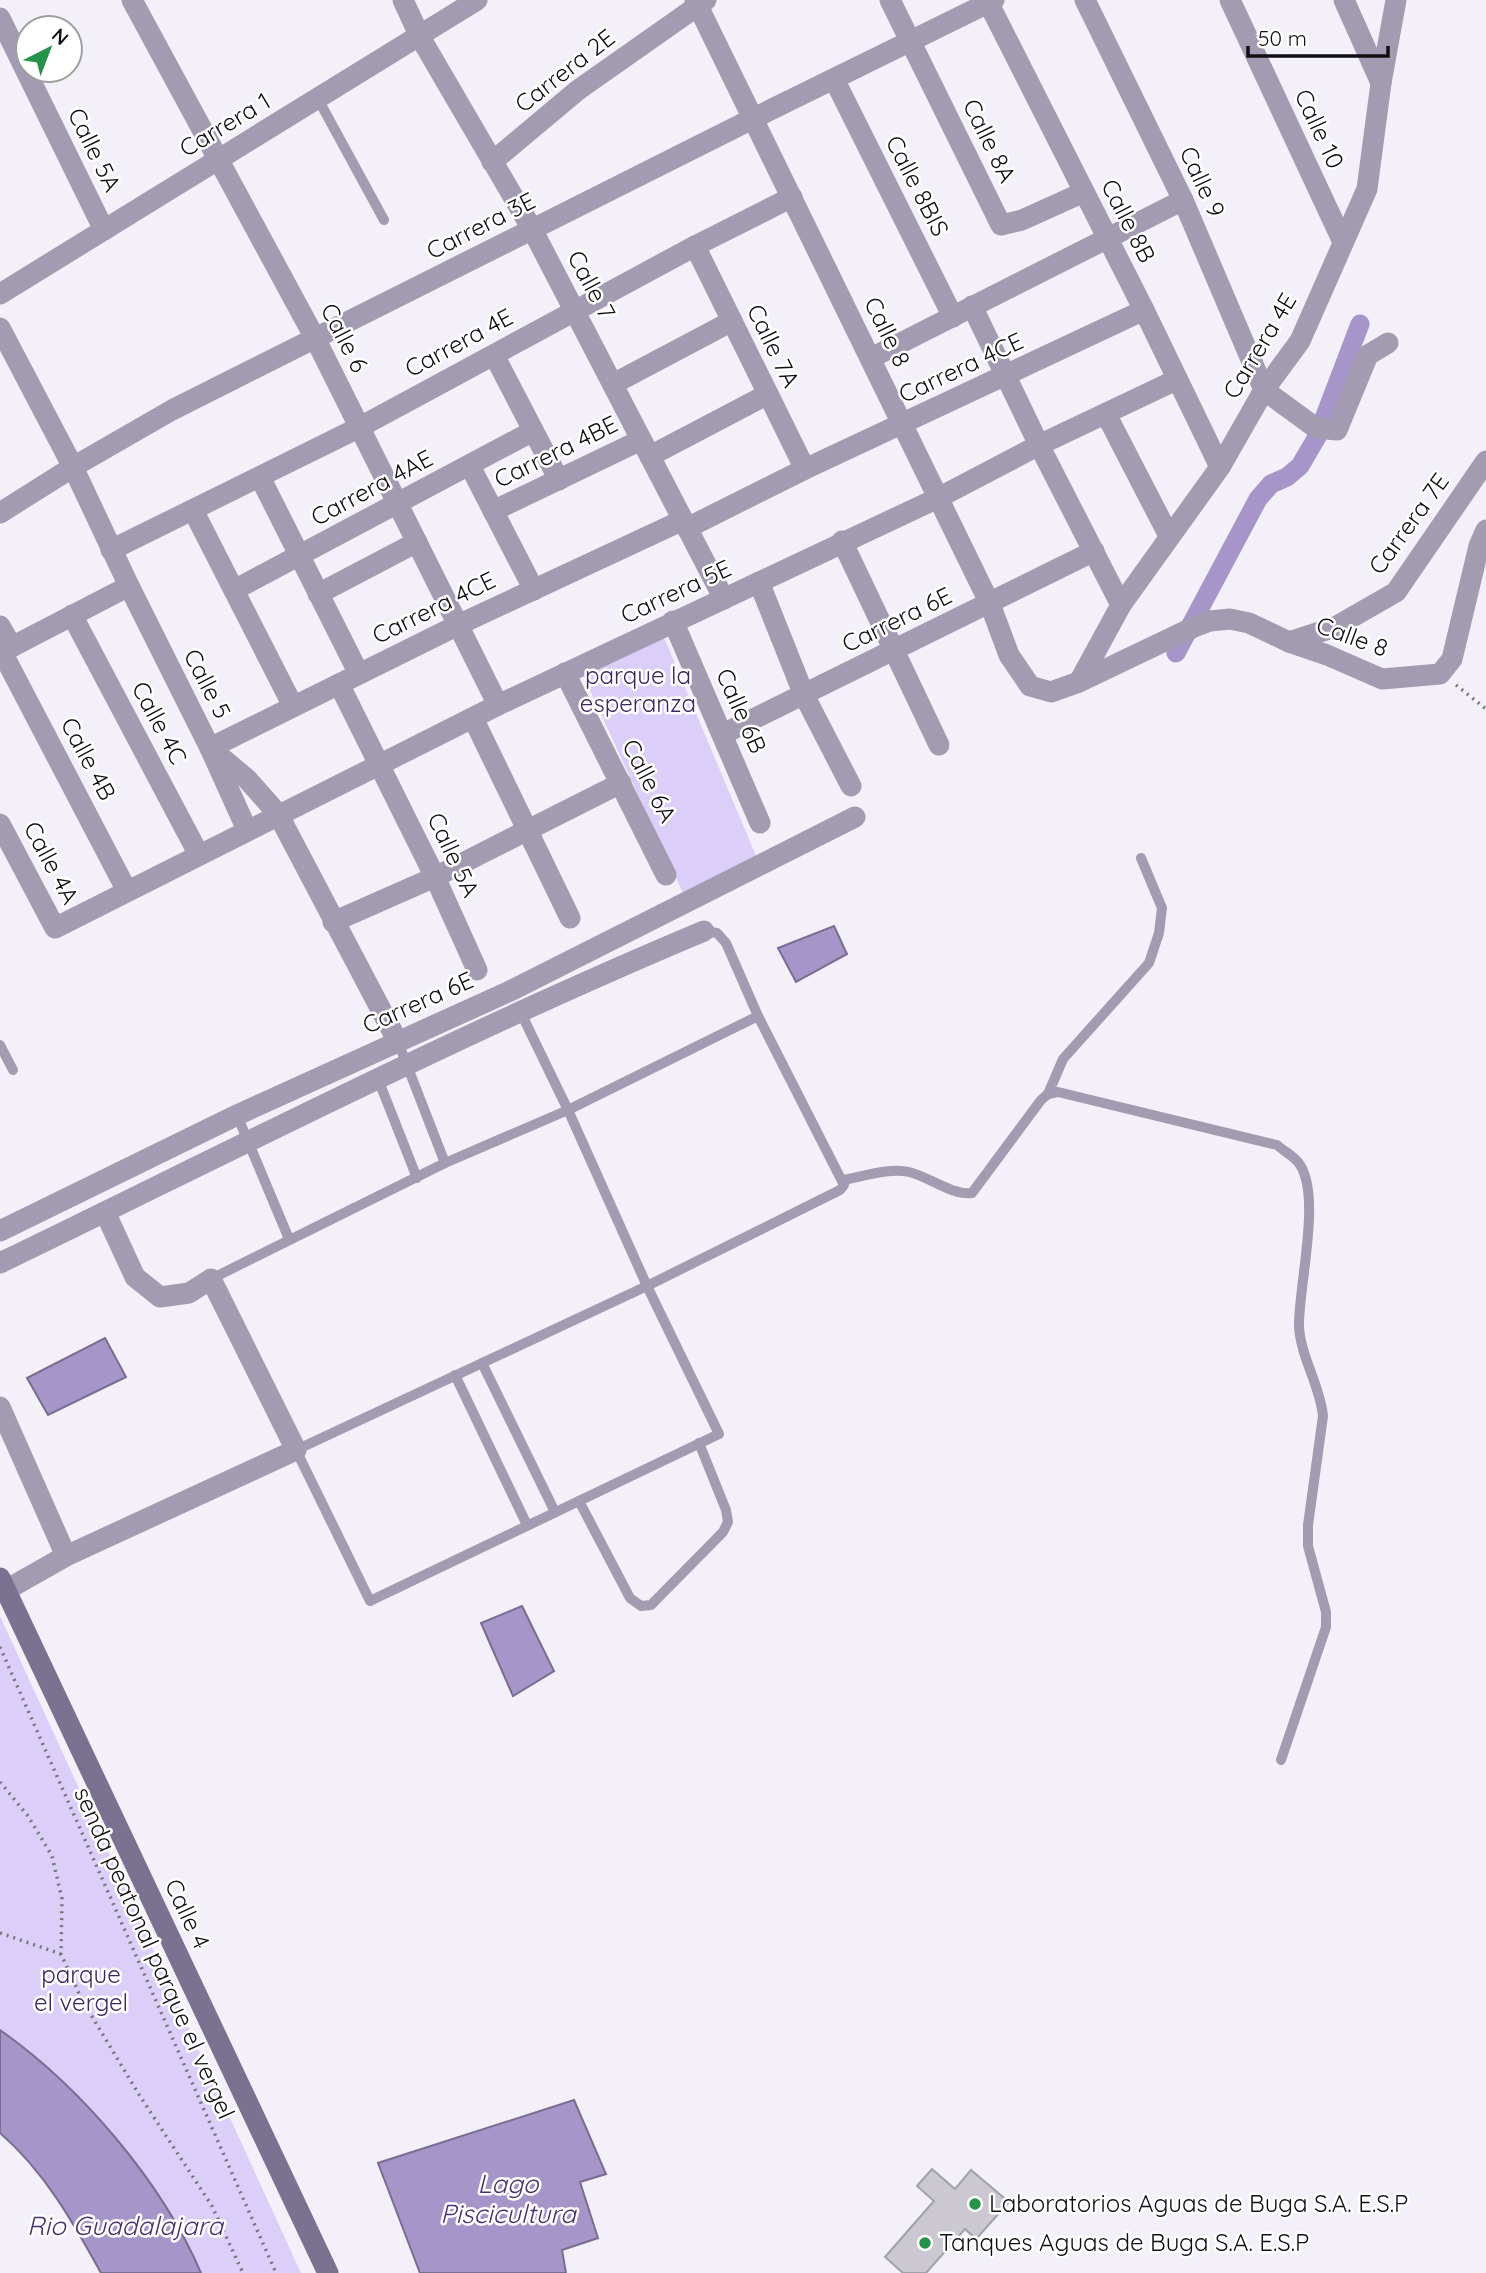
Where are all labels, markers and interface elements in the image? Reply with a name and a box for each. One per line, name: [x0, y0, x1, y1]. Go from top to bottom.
north arrow: [14, 14, 84, 84]
scale bar: [1248, 14, 1388, 58]
street label: Carrera 2E: [508, 22, 620, 119]
text: N: [47, 23, 74, 50]
text: 50 m: [1258, 25, 1307, 51]
street label: Calle 10: [1288, 84, 1351, 173]
street label: Carrera 1: [174, 85, 275, 163]
street label: Calle 8A: [957, 94, 1023, 187]
street label: Calle 5A: [62, 103, 128, 196]
street label: Calle 8BIS: [880, 130, 956, 241]
street label: Calle 9: [1174, 141, 1232, 222]
street label: Calle 8B: [1095, 174, 1163, 267]
street label: Carrera 3E: [421, 185, 540, 265]
street label: Calle 7: [561, 245, 622, 324]
street label: Carrera 4E: [1216, 287, 1302, 404]
street label: Calle 8: [858, 292, 918, 371]
street label: Calle 6: [315, 298, 375, 377]
street label: Calle 7A: [741, 299, 807, 392]
street label: Carrera 4E: [399, 301, 518, 383]
street label: Carrera 4CE: [894, 325, 1028, 409]
street label: Carrera 4BE: [489, 408, 622, 494]
street label: Carrera 4AE: [306, 443, 438, 532]
street label: Carrera 7E: [1361, 467, 1455, 580]
street label: Carrera 5E: [616, 552, 736, 630]
street label: Carrera 4CE: [367, 564, 500, 650]
street label: Carrera 6E: [837, 580, 956, 659]
street label: Calle 8: [1312, 609, 1392, 663]
street label: Calle 5: [178, 644, 238, 723]
park label: parque la esperanza: [580, 660, 696, 718]
street label: Calle 6B: [710, 664, 774, 758]
street label: Calle 4C: [126, 676, 194, 769]
street label: Calle 4B: [55, 712, 123, 805]
street label: Calle 6A: [616, 734, 684, 827]
street label: Calle 5A: [421, 808, 486, 902]
street label: Calle 4A: [18, 816, 86, 909]
street label: Carrera 6E: [357, 964, 478, 1040]
street label: senda peatonal parque el vergel: [68, 1783, 240, 2123]
street label: Calle 4: [159, 1874, 217, 1953]
park label: parque el vergel: [34, 1961, 128, 2017]
water label: Lago Piscicultura: [440, 2167, 577, 2230]
place label: Laboratorios Aguas de Buga S.A. E.S.P: [989, 2188, 1408, 2218]
marker: Laboratorios Aguas de Buga S.A. E.S.P: [967, 2196, 983, 2212]
water label: Rio Guadalajara: [27, 2209, 224, 2242]
place label: Tanques Aguas de Buga S.A. E.S.P: [939, 2227, 1309, 2257]
marker: Tanques Aguas de Buga S.A. E.S.P: [917, 2235, 933, 2251]

